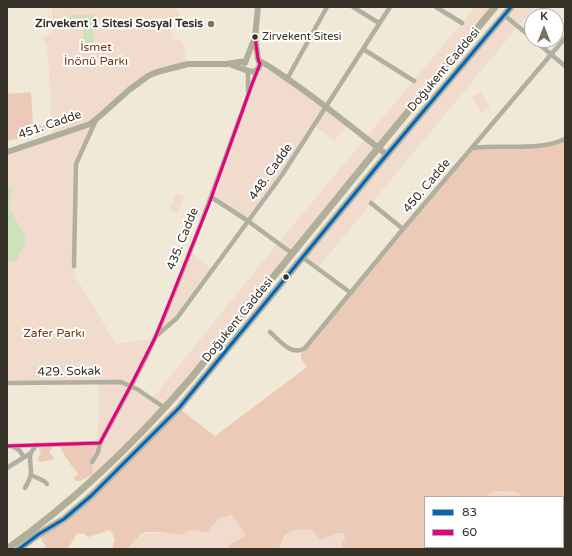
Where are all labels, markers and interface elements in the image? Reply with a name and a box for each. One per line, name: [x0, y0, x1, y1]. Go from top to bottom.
north arrow: [524, 8, 564, 48]
text: K: [540, 10, 548, 23]
place label: Zirvekent 1 Sitesi Sosyal Tesis: [35, 17, 203, 31]
marker: Zirvekent 1 Sitesi Sosyal Tesis: [206, 19, 216, 29]
street label: Doğukent Caddesi: [405, 25, 483, 115]
place label: Zirvekent Sitesi: [262, 30, 341, 44]
marker: Zirvekent Sitesi: [250, 32, 260, 42]
park label: İsmet İnönü Parkı: [64, 41, 128, 69]
street label: 451. Cadde: [17, 107, 83, 143]
street label: 448. Cadde: [246, 141, 296, 203]
street label: 450. Cadde: [400, 156, 454, 216]
street label: 435. Cadde: [164, 206, 202, 272]
unlabelled marker: [281, 272, 291, 282]
street label: Doğukent Caddesi: [199, 275, 277, 365]
park label: Zafer Parkı: [23, 327, 85, 341]
street label: 429. Sokak: [37, 364, 101, 380]
legend: [424, 496, 564, 548]
text: 83: [462, 505, 477, 519]
text: 60: [462, 525, 477, 539]

